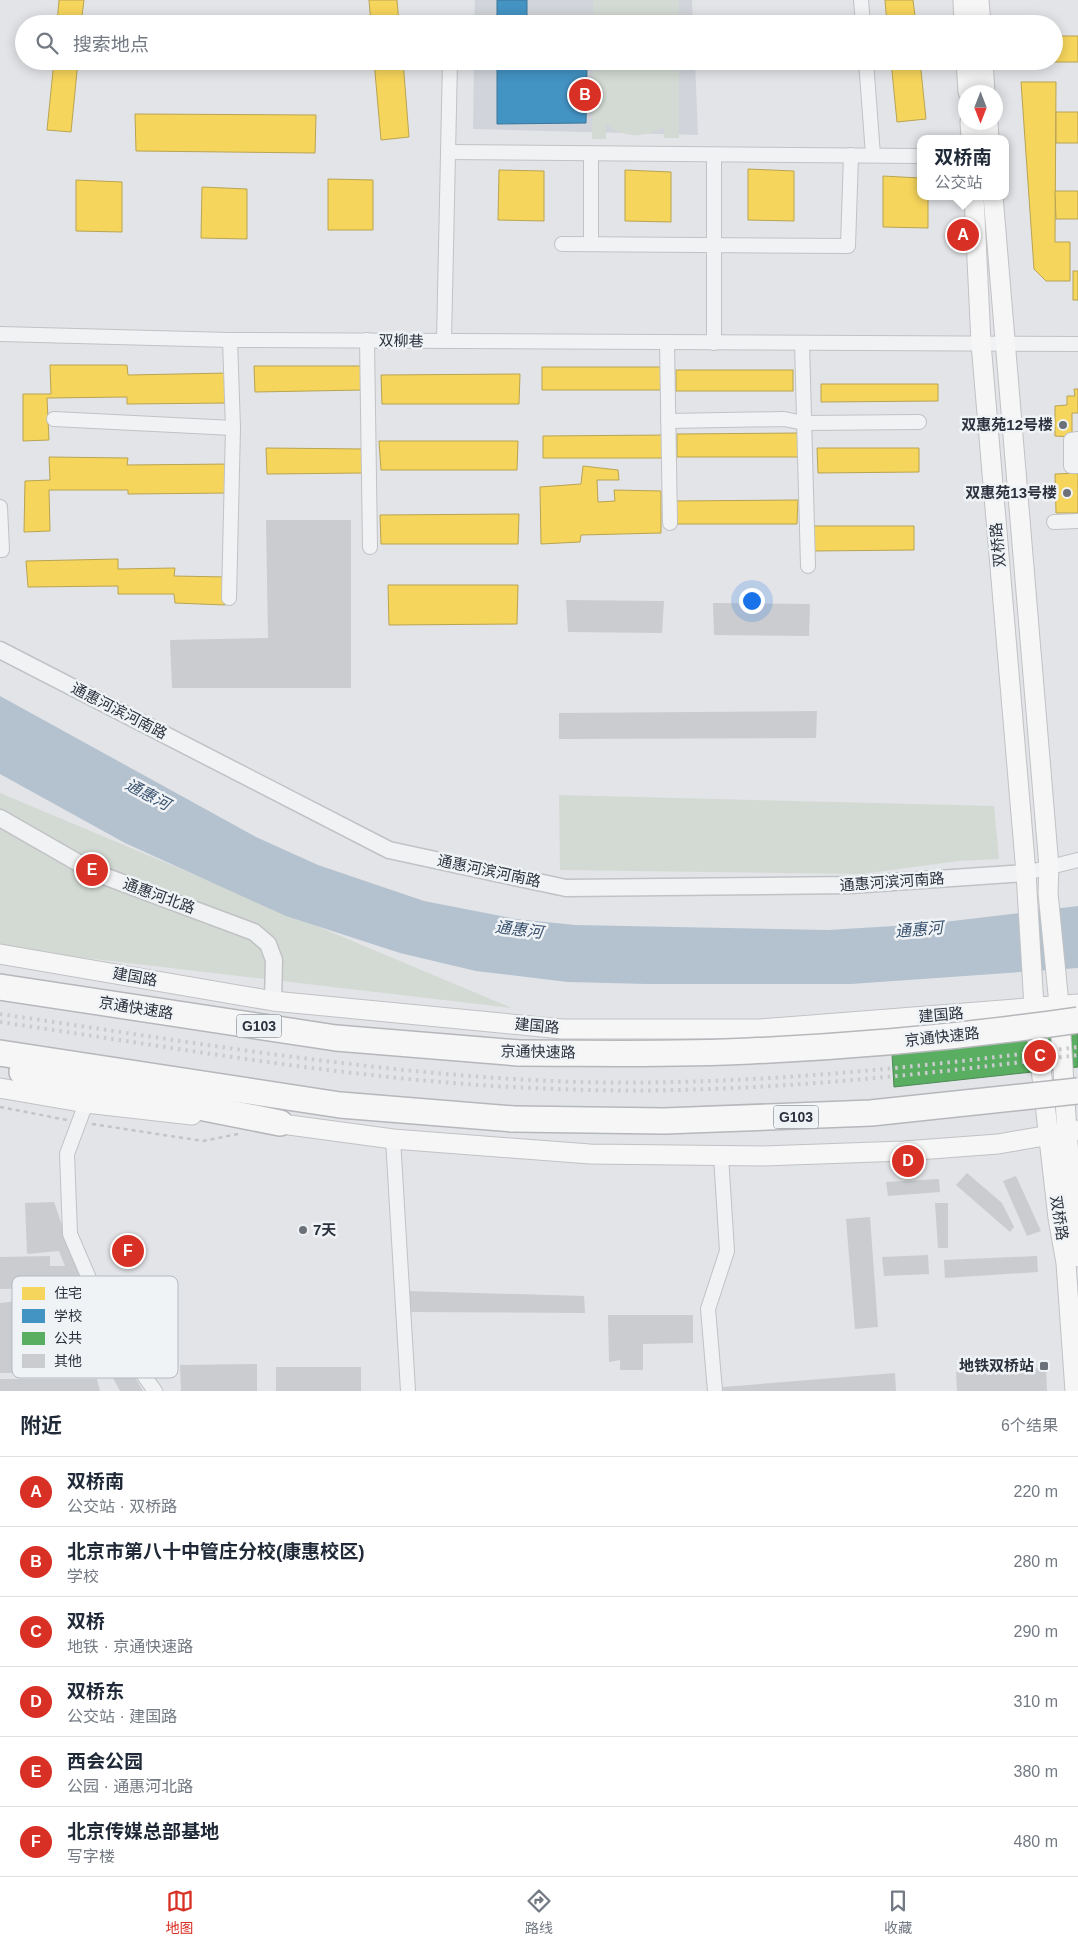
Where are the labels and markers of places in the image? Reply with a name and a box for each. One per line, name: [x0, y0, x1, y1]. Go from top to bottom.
pin: B: [569, 76, 601, 114]
pin: A: [947, 216, 979, 254]
place label: 双惠苑12号楼: [961, 416, 1053, 433]
marker: 双惠苑12号楼: [1057, 419, 1069, 431]
place label: 双惠苑13号楼: [965, 484, 1057, 501]
marker: 双惠苑13号楼: [1061, 487, 1073, 499]
pin: E: [76, 851, 108, 889]
pin: C: [1024, 1037, 1056, 1075]
pin: D: [892, 1142, 924, 1180]
place label: 7天: [313, 1221, 336, 1238]
marker: 7天: [297, 1224, 309, 1236]
pin: F: [112, 1232, 144, 1270]
place label: 地铁双桥站: [959, 1357, 1034, 1374]
marker: 地铁双桥站: [1038, 1360, 1050, 1372]

